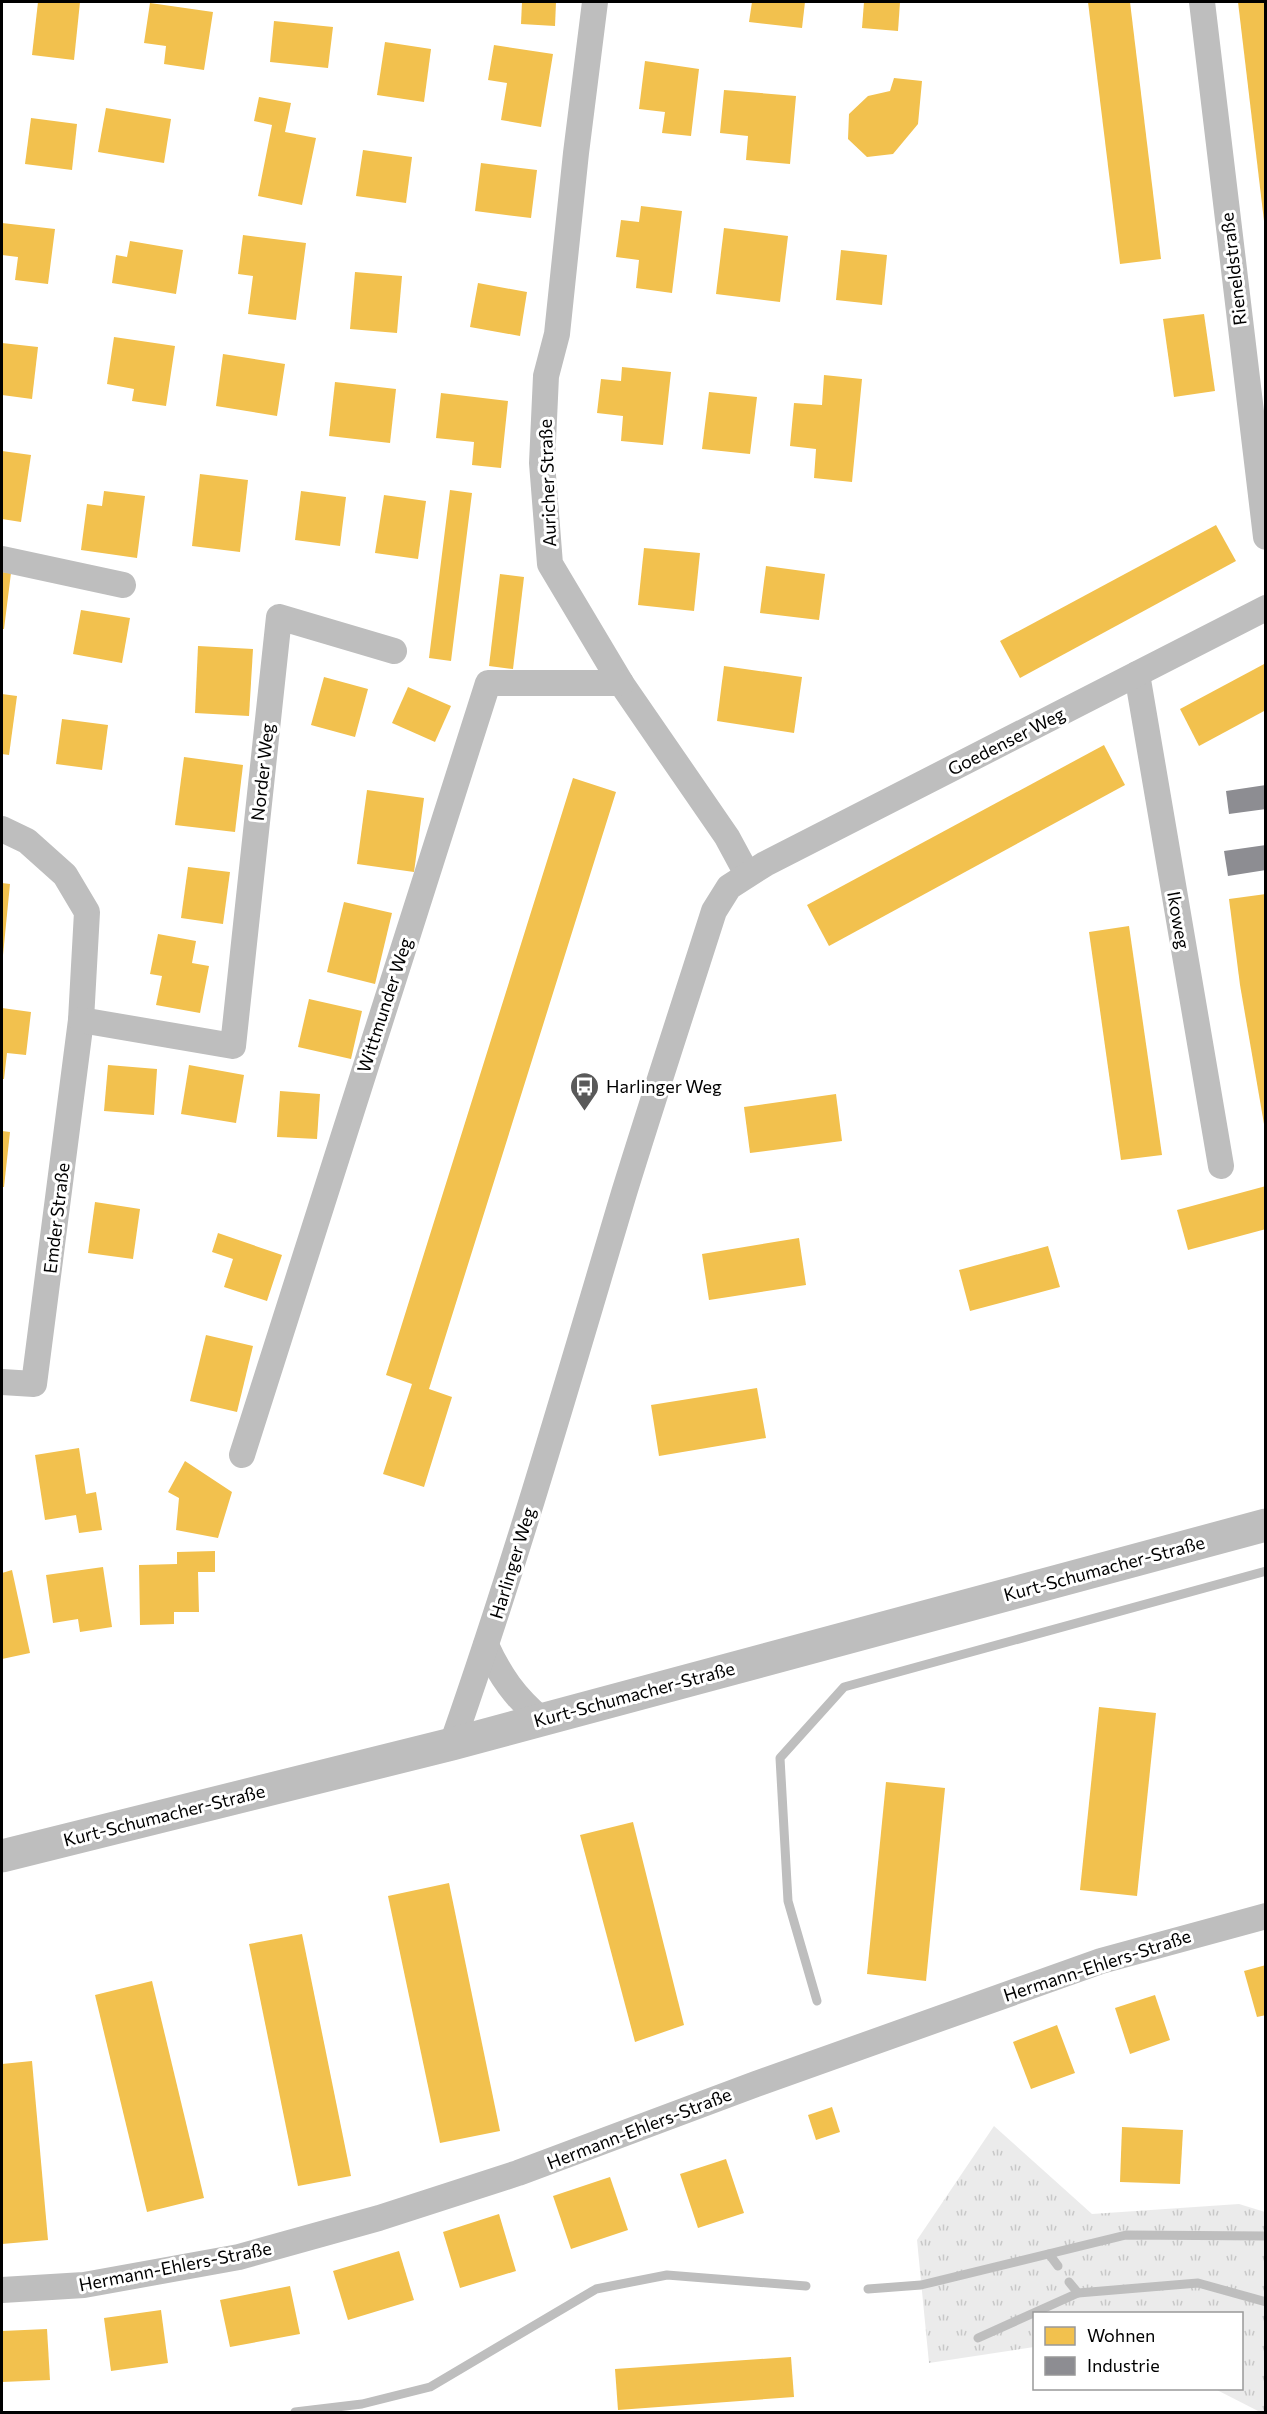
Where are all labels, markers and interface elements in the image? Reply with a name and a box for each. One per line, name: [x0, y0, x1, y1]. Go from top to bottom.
street label: Rieneldstraße: [1215, 211, 1251, 327]
street label: Auricher Straße: [534, 419, 560, 547]
street label: Goedenser Weg: [944, 702, 1068, 780]
street label: Norder Weg: [246, 722, 278, 822]
street label: Ikoweg: [1163, 889, 1195, 951]
street label: Wittmunder Weg: [352, 934, 416, 1075]
bus stop icon: Harlinger Weg: [569, 1070, 601, 1112]
place label: Harlinger Weg: [606, 1075, 722, 1097]
street label: Emder Straße: [38, 1161, 74, 1275]
street label: Harlinger Weg: [485, 1504, 539, 1622]
street label: Kurt-Schumacher-Straße: [1001, 1531, 1207, 1605]
street label: Kurt-Schumacher-Straße: [531, 1657, 737, 1731]
street label: Kurt-Schumacher-Straße: [61, 1779, 267, 1851]
street label: Hermann-Ehlers-Straße: [1000, 1924, 1194, 2006]
street label: Hermann-Ehlers-Straße: [544, 2083, 734, 2173]
street label: Hermann-Ehlers-Straße: [77, 2237, 273, 2295]
legend: [1033, 2312, 1243, 2390]
text: Wohnen: [1087, 2324, 1155, 2346]
text: Industrie: [1087, 2354, 1160, 2376]

